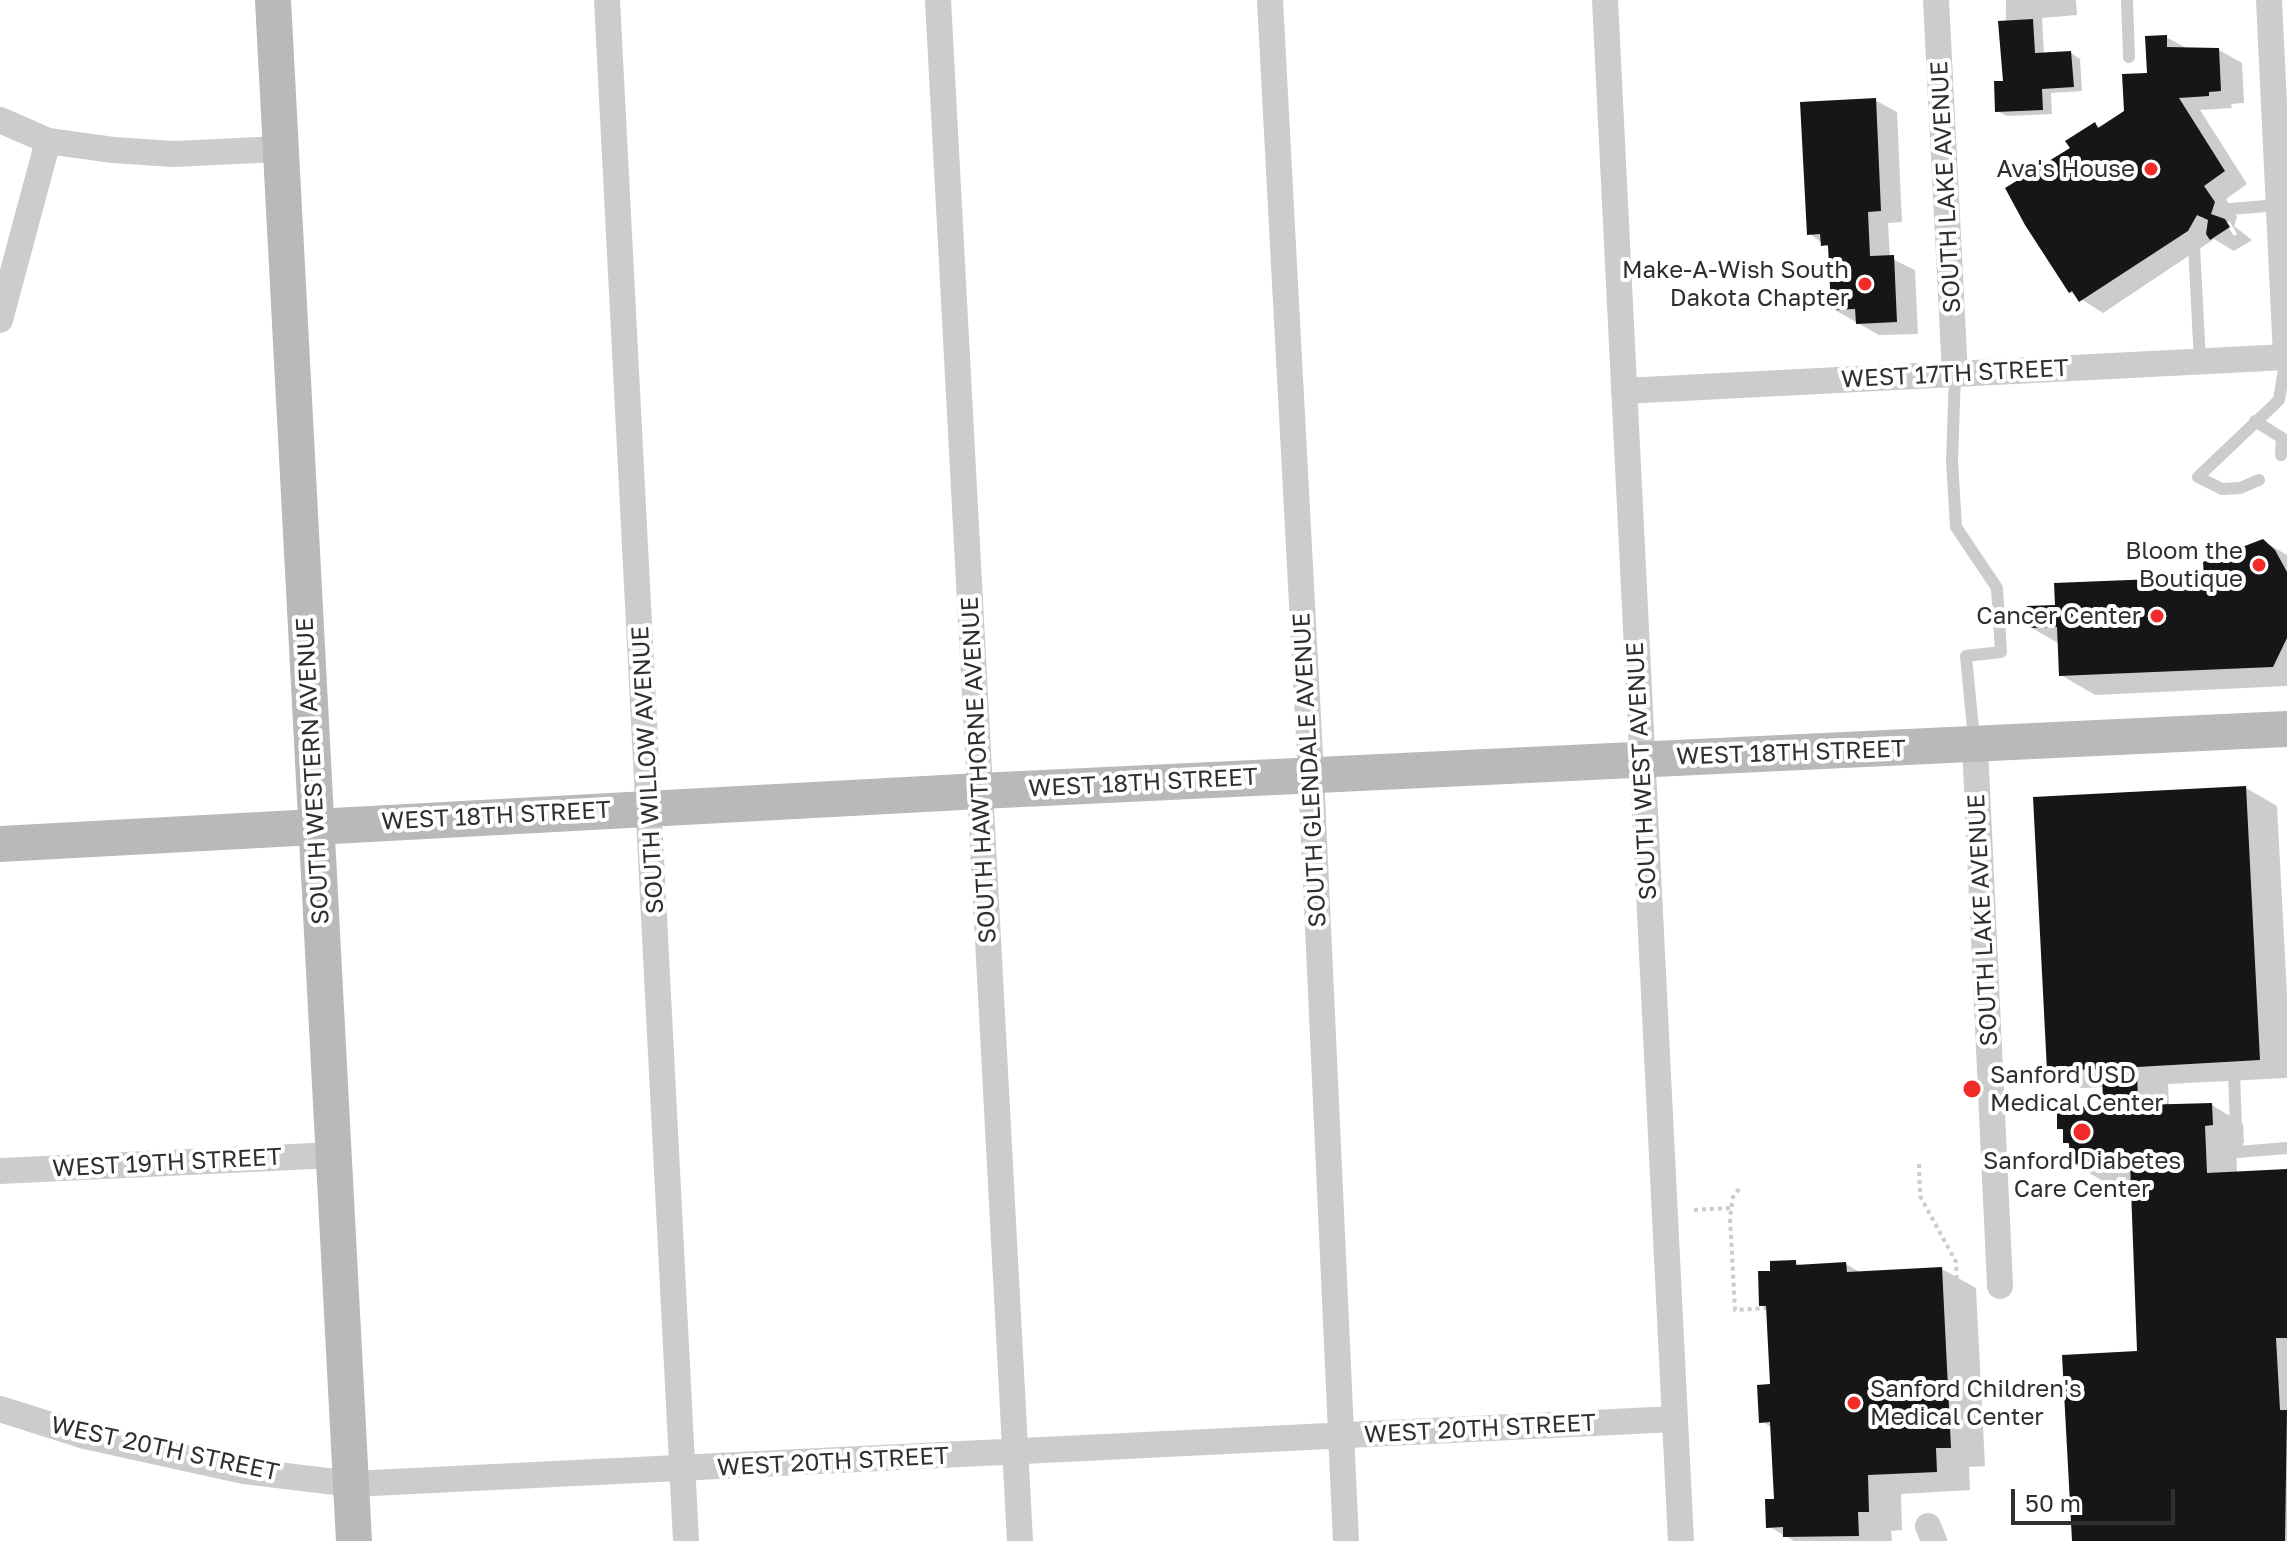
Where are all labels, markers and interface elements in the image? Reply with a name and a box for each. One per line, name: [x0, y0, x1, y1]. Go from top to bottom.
street label: SOUTH LAKE AVENUE: [1925, 60, 1967, 314]
place label: Ava's House: [1997, 155, 2135, 183]
marker: Ava's House: [2142, 160, 2160, 178]
place label: Make-A-Wish South Dakota Chapter: [1622, 256, 1849, 312]
marker: Make-A-Wish South Dakota Chapter: [1856, 275, 1874, 293]
street label: WEST 17TH STREET: [1840, 354, 2070, 394]
place label: Bloom the Boutique: [2125, 537, 2243, 593]
marker: Bloom the Boutique: [2250, 556, 2268, 574]
street label: SOUTH HAWTHORNE AVENUE: [956, 596, 1002, 944]
place label: Cancer Center: [1976, 602, 2141, 630]
marker: Cancer Center: [2148, 607, 2166, 625]
street label: SOUTH GLENDALE AVENUE: [1287, 612, 1333, 928]
street label: SOUTH WESTERN AVENUE: [291, 617, 335, 925]
street label: SOUTH WILLOW AVENUE: [626, 625, 670, 915]
street label: SOUTH WEST AVENUE: [1621, 641, 1663, 901]
street label: WEST 18TH STREET: [1676, 735, 1906, 771]
street label: WEST 18TH STREET: [1028, 763, 1258, 803]
street label: SOUTH LAKE AVENUE: [1962, 793, 2004, 1047]
street label: WEST 18TH STREET: [381, 796, 611, 836]
place label: Sanford USD Medical Center: [1990, 1061, 2164, 1117]
marker: Sanford USD Medical Center: [1961, 1078, 1983, 1100]
marker: Sanford Diabetes Care Center: [2071, 1121, 2093, 1143]
street label: WEST 19TH STREET: [52, 1143, 282, 1183]
place label: Sanford Diabetes Care Center: [1983, 1147, 2181, 1203]
place label: Sanford Children's Medical Center: [1870, 1375, 2082, 1431]
marker: Sanford Children's Medical Center: [1845, 1394, 1863, 1412]
street label: WEST 20TH STREET: [1363, 1409, 1597, 1449]
street label: WEST 20TH STREET: [48, 1411, 282, 1487]
street label: WEST 20TH STREET: [716, 1442, 950, 1482]
scale bar: [2015, 1473, 2179, 1523]
text: 50 m: [2025, 1488, 2081, 1517]

